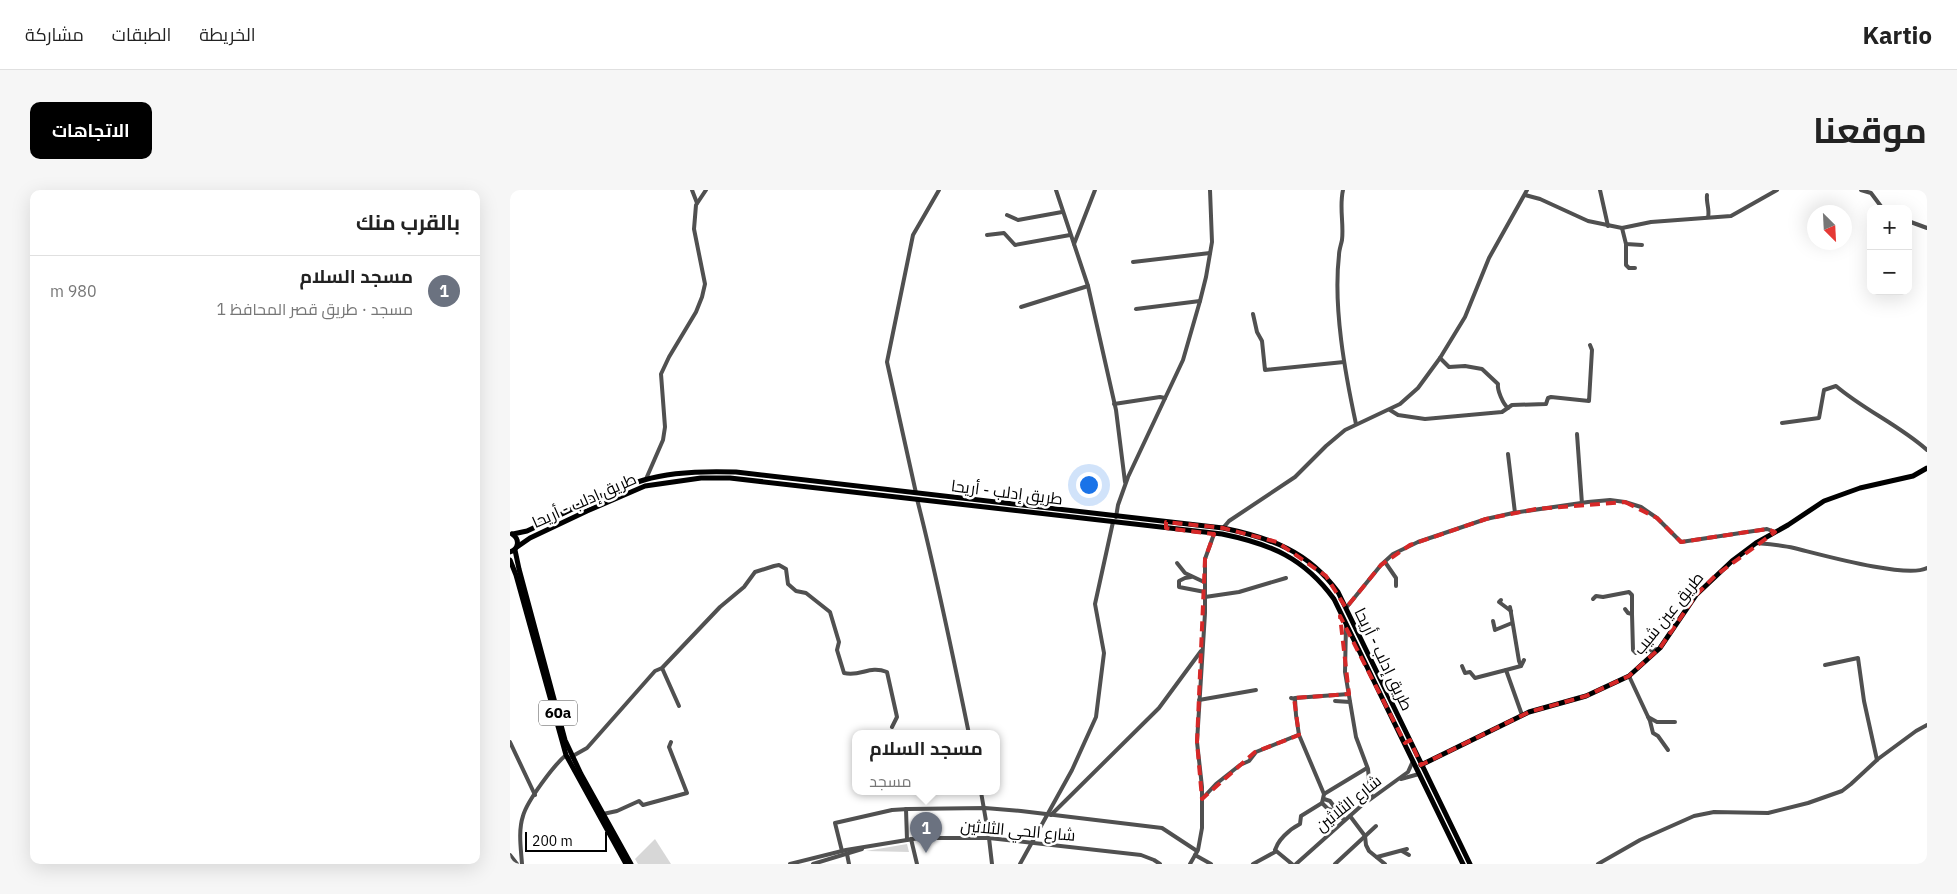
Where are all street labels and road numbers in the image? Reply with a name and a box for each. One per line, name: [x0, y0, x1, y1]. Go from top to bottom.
street label: طريق إدلب - أريحا: [529, 468, 640, 533]
street label: طريق إدلب - أريحا: [950, 475, 1064, 510]
street label: طريق عين شيب: [1629, 568, 1708, 659]
street label: طريق إدلب - أريحا: [1350, 604, 1418, 714]
road number: 60a: [539, 700, 577, 726]
street label: شارع الثلاثين: [1311, 770, 1386, 837]
street label: شارع الحي الثلاثين: [959, 815, 1076, 849]

